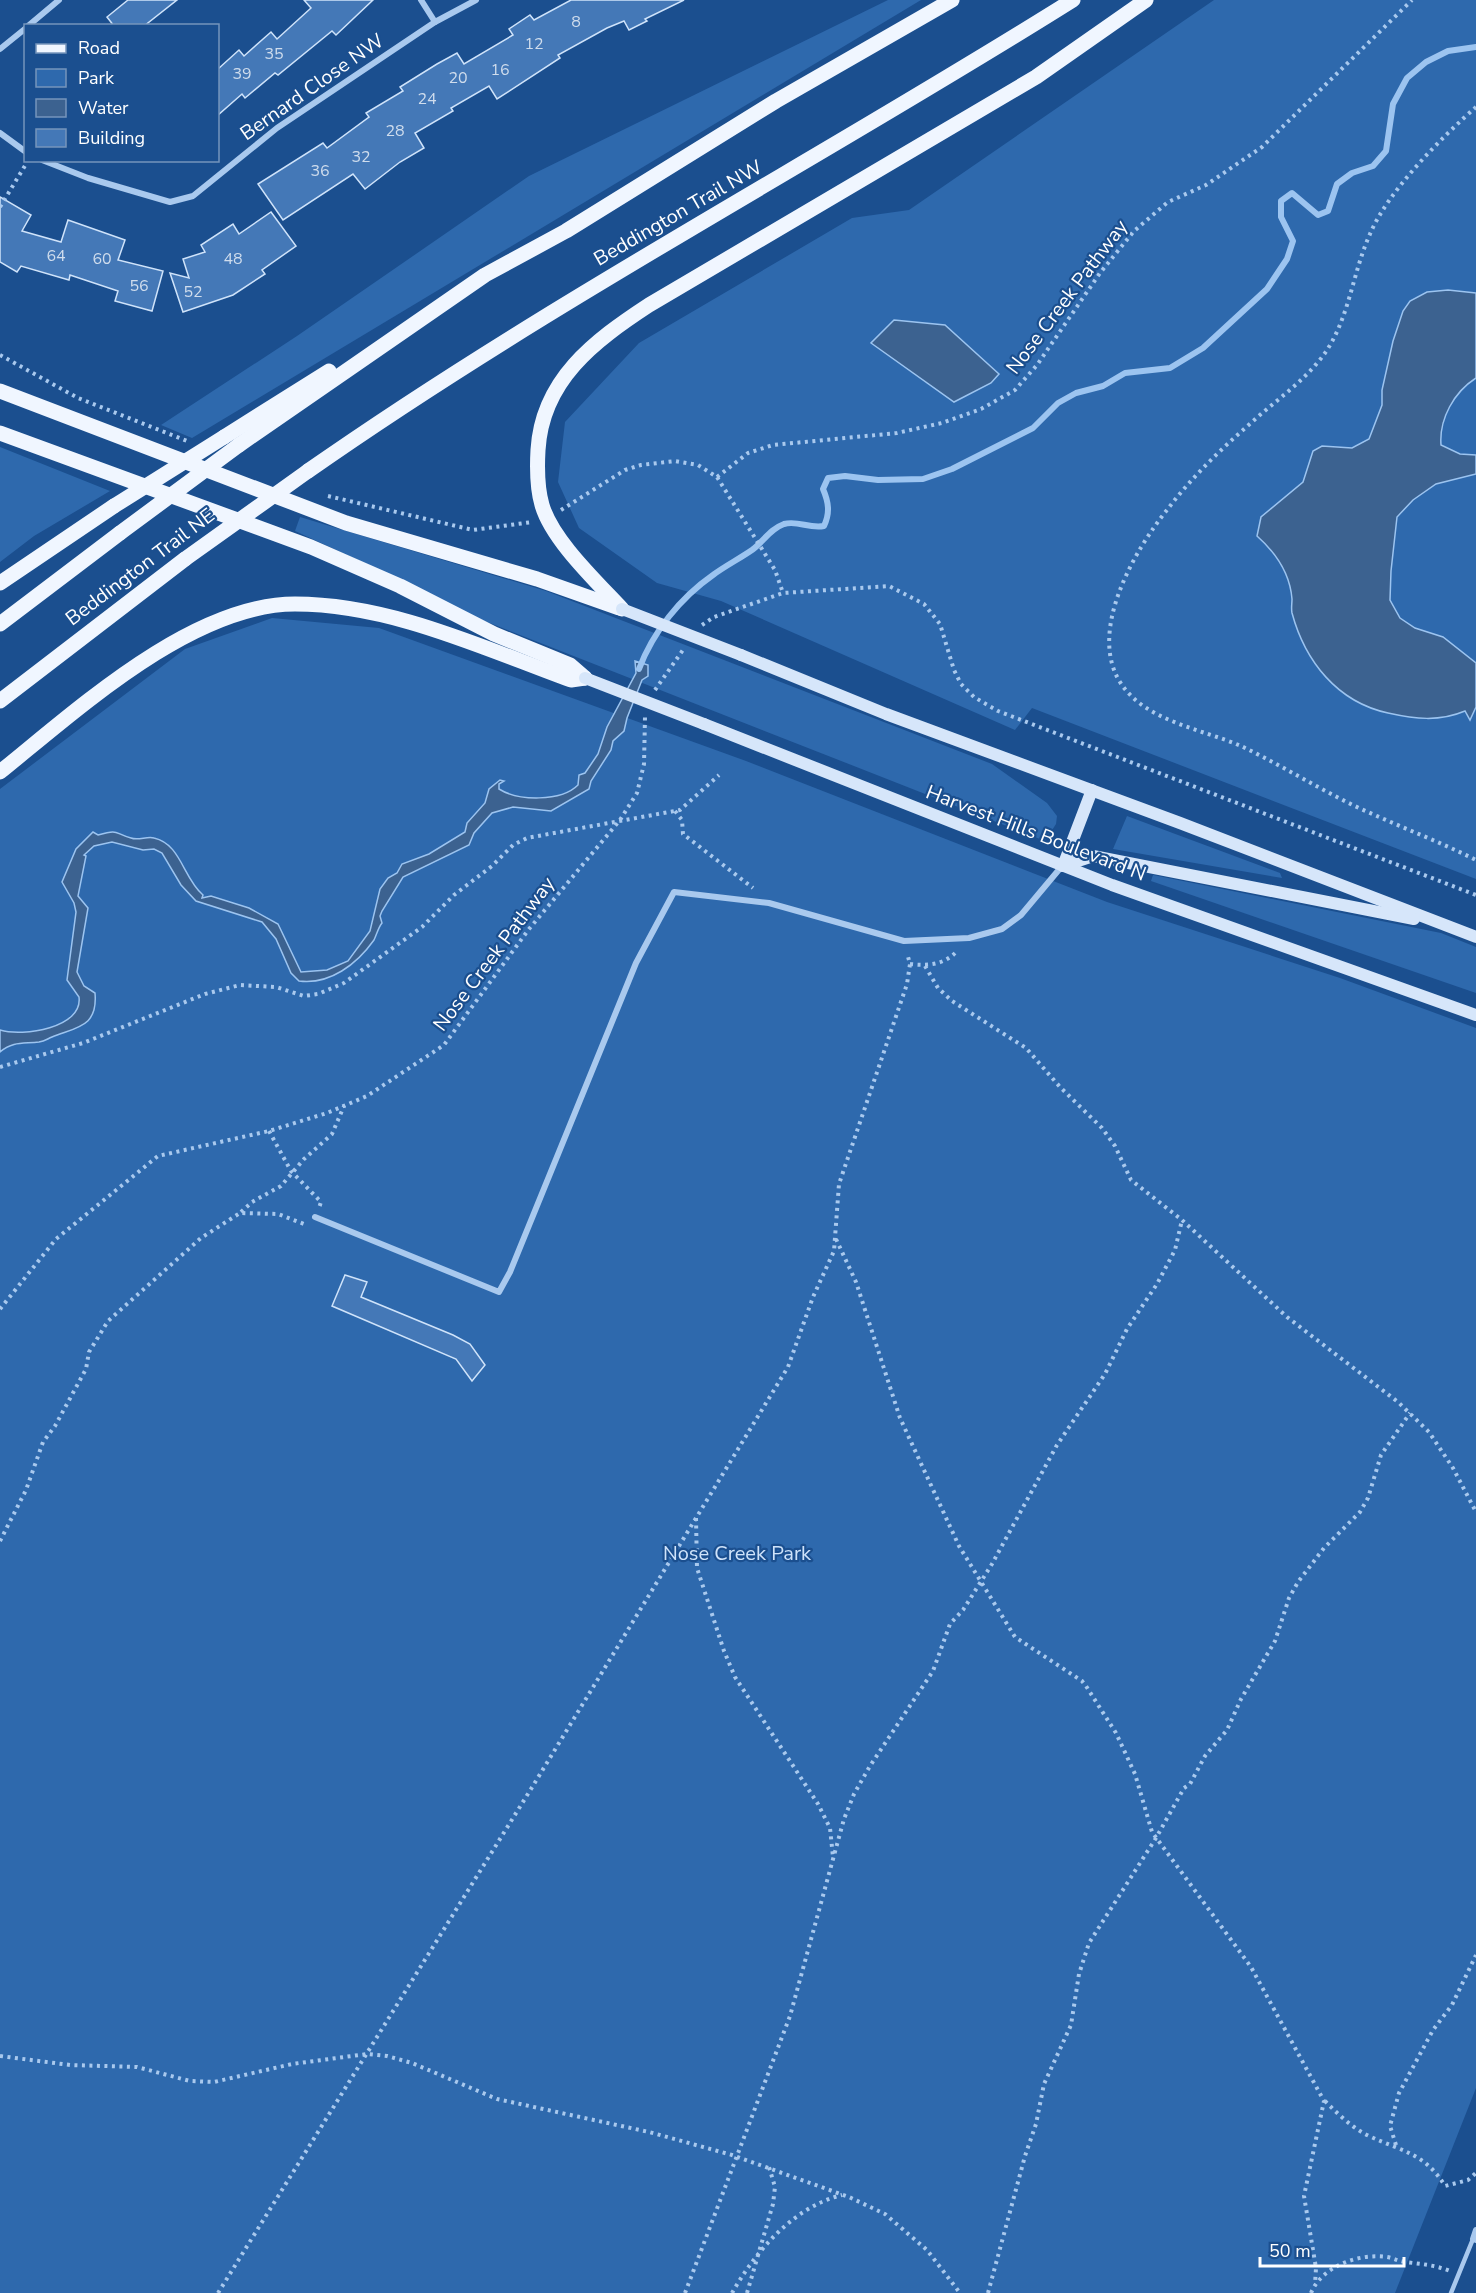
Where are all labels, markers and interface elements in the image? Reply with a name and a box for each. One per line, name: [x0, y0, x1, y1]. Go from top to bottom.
house number: 8: [571, 11, 581, 33]
legend: [24, 24, 219, 162]
street label: Bernard Close NW: [235, 27, 389, 147]
house number: 12: [524, 33, 544, 55]
text: Road: [78, 36, 120, 60]
house number: 35: [264, 43, 284, 65]
house number: 16: [490, 59, 510, 81]
house number: 39: [232, 63, 252, 85]
text: Park: [78, 66, 115, 90]
house number: 20: [448, 67, 468, 89]
house number: 24: [417, 88, 437, 110]
text: Water: [78, 96, 129, 120]
house number: 28: [385, 120, 405, 142]
text: Building: [78, 126, 145, 150]
house number: 32: [351, 146, 371, 168]
street label: Beddington Trail NW: [589, 154, 767, 272]
house number: 36: [310, 160, 330, 182]
street label: Nose Creek Pathway: [1000, 214, 1134, 380]
house number: 64: [46, 245, 66, 267]
house number: 60: [92, 248, 112, 270]
house number: 48: [223, 248, 243, 270]
house number: 56: [129, 275, 149, 297]
house number: 52: [183, 281, 203, 303]
street label: Beddington Trail NE: [60, 502, 220, 632]
street label: Harvest Hills Boulevard N: [922, 778, 1150, 888]
street label: Nose Creek Pathway: [427, 871, 561, 1037]
park label: Nose Creek Park: [663, 1540, 812, 1567]
scale bar: [1260, 2230, 1404, 2268]
text: 50 m: [1269, 2239, 1311, 2263]

